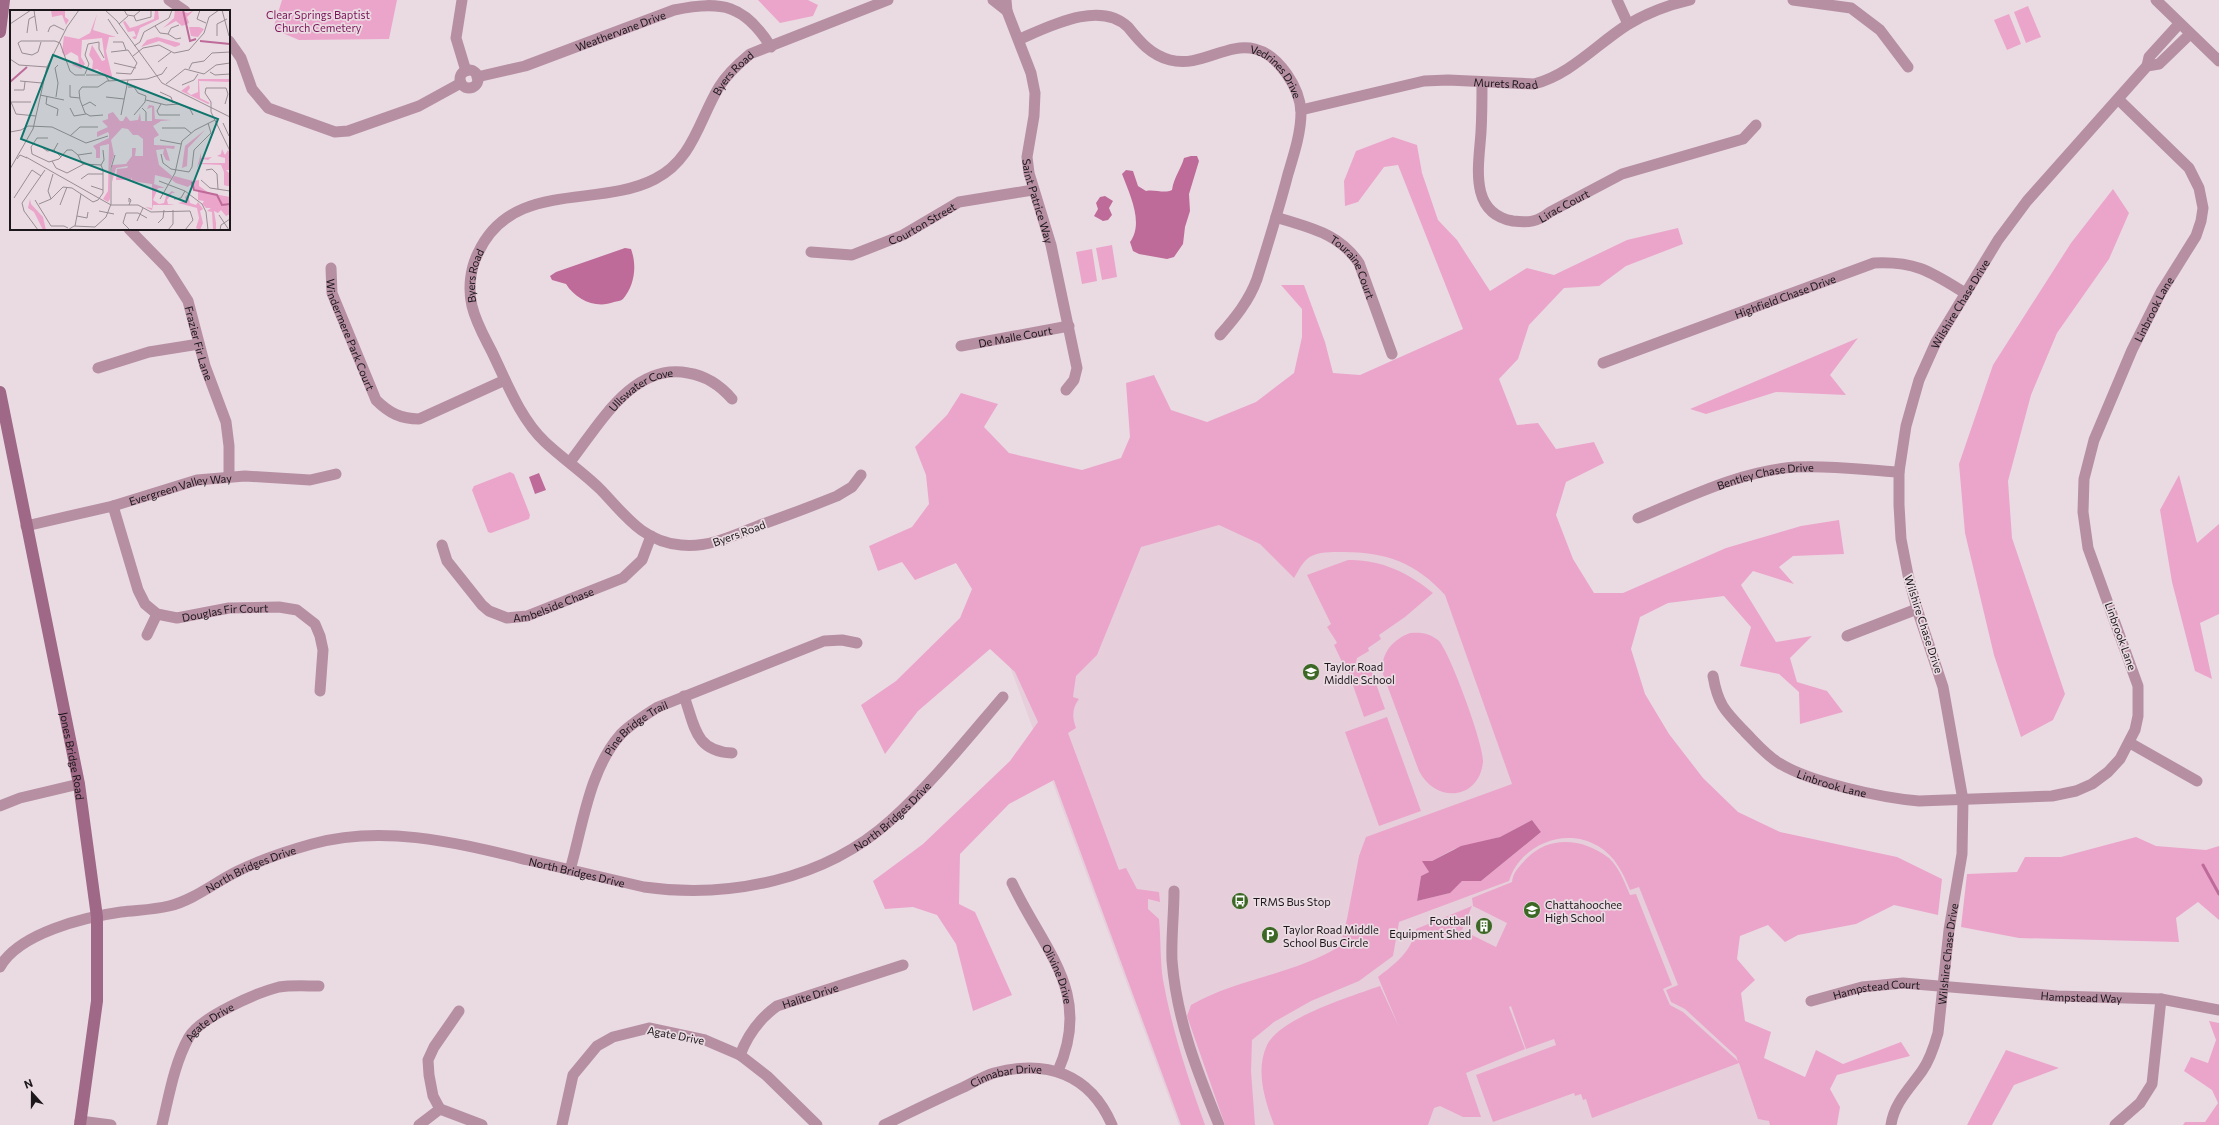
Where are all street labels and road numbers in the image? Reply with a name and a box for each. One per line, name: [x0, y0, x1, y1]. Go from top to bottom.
street label: Weathervane Drive: [573, 7, 667, 53]
street label: Vedrines Drive: [1249, 42, 1305, 100]
street label: Byers Road: [709, 48, 756, 97]
street label: Murets Road: [1473, 75, 1539, 91]
street label: Saint Patrice Way: [1021, 158, 1057, 245]
street label: Lirac Court: [1536, 186, 1592, 225]
street label: Courton Street: [886, 199, 958, 247]
street label: Touraine Court: [1328, 232, 1378, 301]
street label: Byers Road: [463, 246, 486, 304]
street label: Wilshire Chase Drive: [1928, 256, 1992, 350]
street label: Highfield Chase Drive: [1733, 271, 1838, 320]
street label: Linbrook Lane: [2131, 274, 2176, 344]
street label: Windermere Park Court: [325, 278, 378, 392]
street label: Frazier Fir Lane: [183, 304, 216, 382]
street label: De Malle Court: [977, 323, 1054, 349]
street label: Ullswater Cove: [605, 365, 674, 413]
street label: Bentley Chase Drive: [1715, 460, 1814, 492]
street label: Evergreen Valley Way: [127, 471, 233, 507]
street label: Byers Road: [711, 517, 767, 549]
street label: Wilshire Chase Drive: [1902, 573, 1946, 675]
street label: Ambelside Chase: [512, 584, 595, 624]
street label: Linbrook Lane: [2103, 600, 2139, 672]
street label: Douglas Fir Court: [181, 601, 269, 623]
street label: Pine Bridge Trail: [601, 697, 669, 758]
street label: Jones Bridge Road: [57, 711, 88, 800]
street label: Linbrook Lane: [1795, 766, 1868, 799]
street label: North Bridges Drive: [851, 779, 933, 853]
street label: North Bridges Drive: [203, 843, 297, 895]
street label: North Bridges Drive: [528, 854, 627, 889]
street label: Wilshire Chase Drive: [1935, 902, 1960, 1005]
street label: Olivine Drive: [1040, 941, 1075, 1005]
street label: Hampstead Court: [1831, 976, 1921, 1001]
street label: Halite Drive: [780, 980, 840, 1011]
street label: Hampstead Way: [2040, 988, 2123, 1004]
street label: Agate Drive: [182, 999, 236, 1043]
street label: Agate Drive: [646, 1023, 706, 1047]
street label: Cinnabar Drive: [968, 1061, 1043, 1089]

